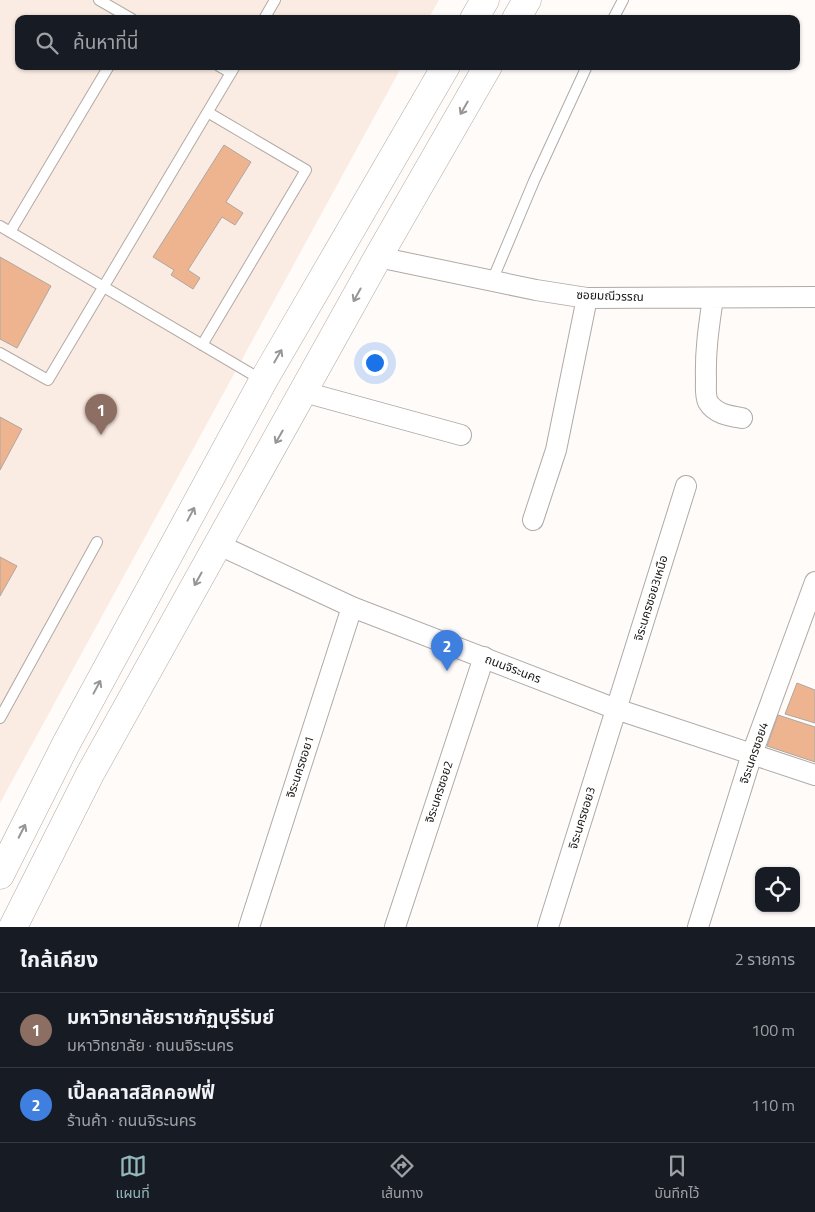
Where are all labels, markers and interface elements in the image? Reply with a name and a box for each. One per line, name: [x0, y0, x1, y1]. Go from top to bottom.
search box: [15, 15, 800, 70]
text: ค้นหาที่นี่: [73, 27, 138, 56]
icon: search: [33, 29, 61, 57]
one-way arrow: [459, 101, 469, 116]
street label: ซอยมณีวรรณ: [576, 285, 644, 306]
one-way arrow: [352, 288, 362, 302]
one-way arrow: [273, 349, 283, 363]
your location: [362, 350, 388, 376]
pin: 1: [85, 394, 117, 435]
one-way arrow: [273, 430, 283, 444]
one-way arrow: [187, 507, 197, 521]
street label: จิระนครซอย3เหนือ: [628, 552, 673, 644]
one-way arrow: [193, 571, 203, 585]
pin: 2: [431, 630, 463, 671]
street label: ถนนจิระนคร: [482, 649, 544, 688]
one-way arrow: [92, 680, 102, 695]
street label: จิระนครซอย4: [734, 719, 773, 787]
street label: จิระนครซอย1: [280, 733, 318, 801]
street label: จิระนครซอย2: [419, 758, 457, 826]
street label: จิระนครซอย3: [563, 784, 600, 852]
one-way arrow: [18, 824, 27, 839]
map controls: [755, 867, 800, 912]
button: locate: [755, 867, 800, 912]
text: ใกล้เคียง: [20, 943, 98, 975]
text: 2 รายการ: [735, 947, 795, 971]
text: มหาวิทยาลัยราชภัฏบุรีรัมย์: [67, 1002, 274, 1031]
text: 1: [32, 1018, 40, 1042]
text: 100 m: [751, 1018, 795, 1042]
text: มหาวิทยาลัย · ถนนจิระนคร: [67, 1033, 234, 1057]
text: เปิ้ลคลาสสิคคอฟฟี่: [67, 1077, 215, 1106]
text: 2: [32, 1093, 40, 1117]
text: 110 m: [751, 1093, 795, 1117]
text: ร้านค้า · ถนนจิระนคร: [67, 1108, 196, 1132]
tab: แผนที่: [116, 1152, 150, 1204]
tab: เส้นทาง: [381, 1152, 423, 1204]
tab: บันทึกไว้: [654, 1152, 699, 1204]

